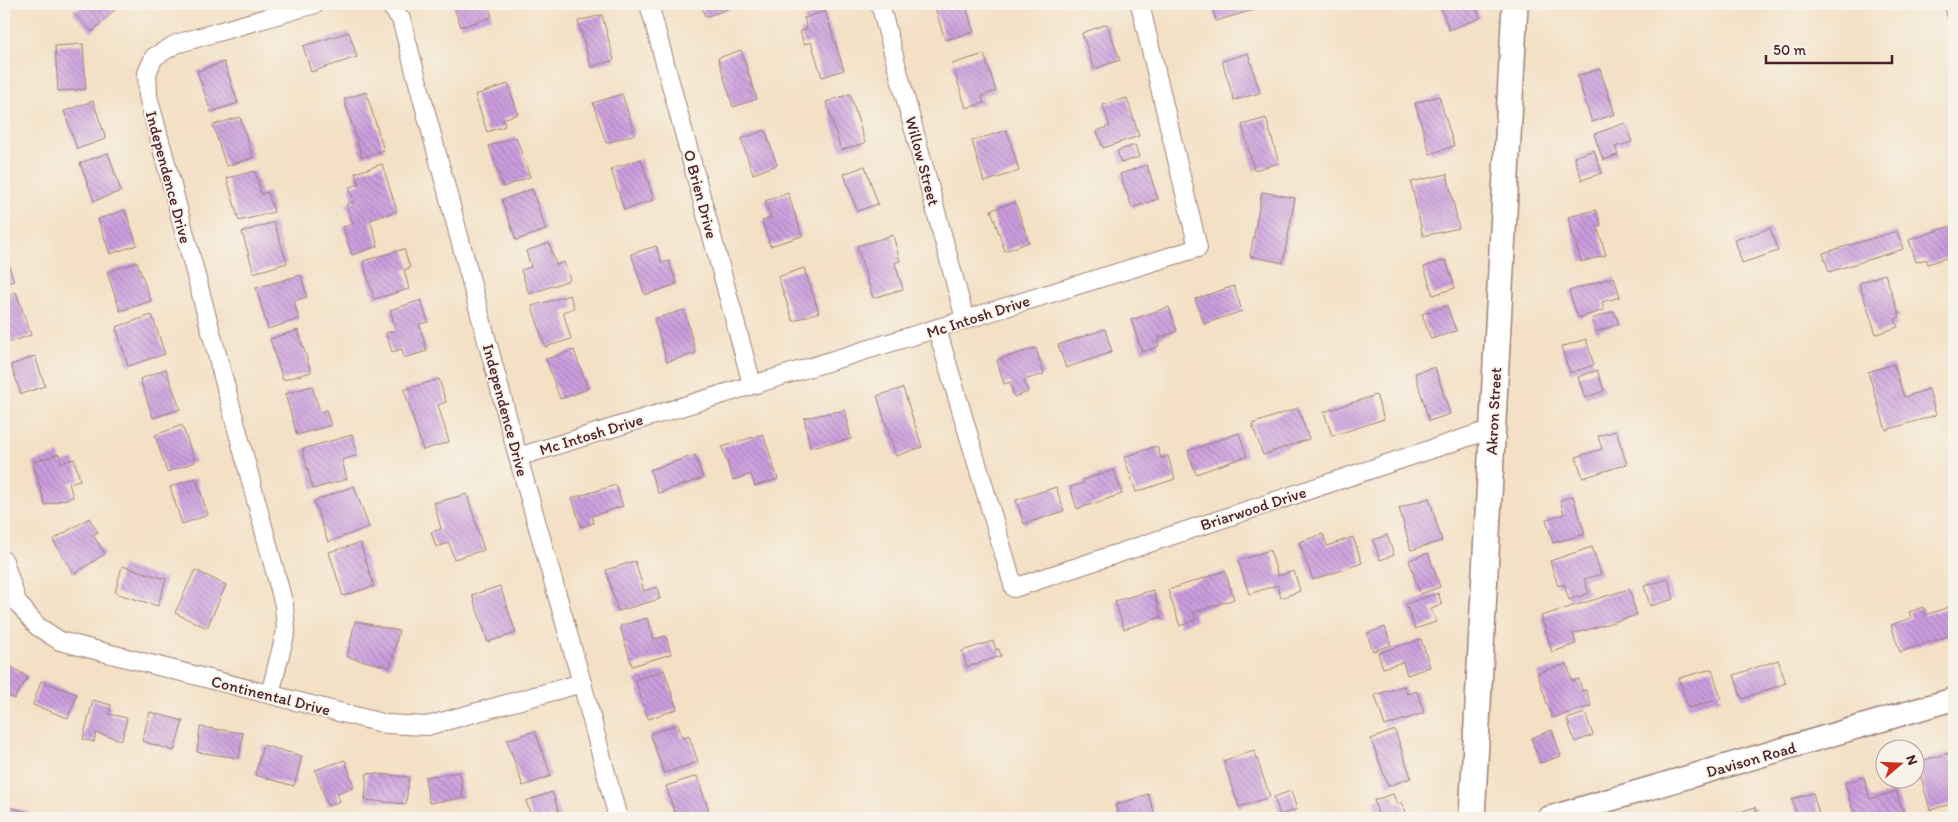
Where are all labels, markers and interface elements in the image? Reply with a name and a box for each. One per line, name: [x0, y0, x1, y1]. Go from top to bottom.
scale bar: [1766, 32, 1892, 64]
text: 50 m: [1773, 41, 1806, 59]
street label: Independence Drive: [142, 109, 195, 246]
street label: Willow Street: [901, 114, 944, 208]
street label: O Brien Drive: [680, 148, 722, 241]
street label: Mc Intosh Drive: [924, 291, 1032, 342]
street label: Independence Drive: [479, 342, 532, 479]
street label: Akron Street: [1482, 367, 1505, 455]
street label: Mc Intosh Drive: [537, 410, 646, 459]
street label: Briarwood Drive: [1198, 482, 1309, 535]
street label: Continental Drive: [209, 672, 333, 720]
street label: Davison Road: [1704, 738, 1798, 781]
north arrow: [1876, 740, 1926, 790]
text: N: [1902, 753, 1921, 767]

